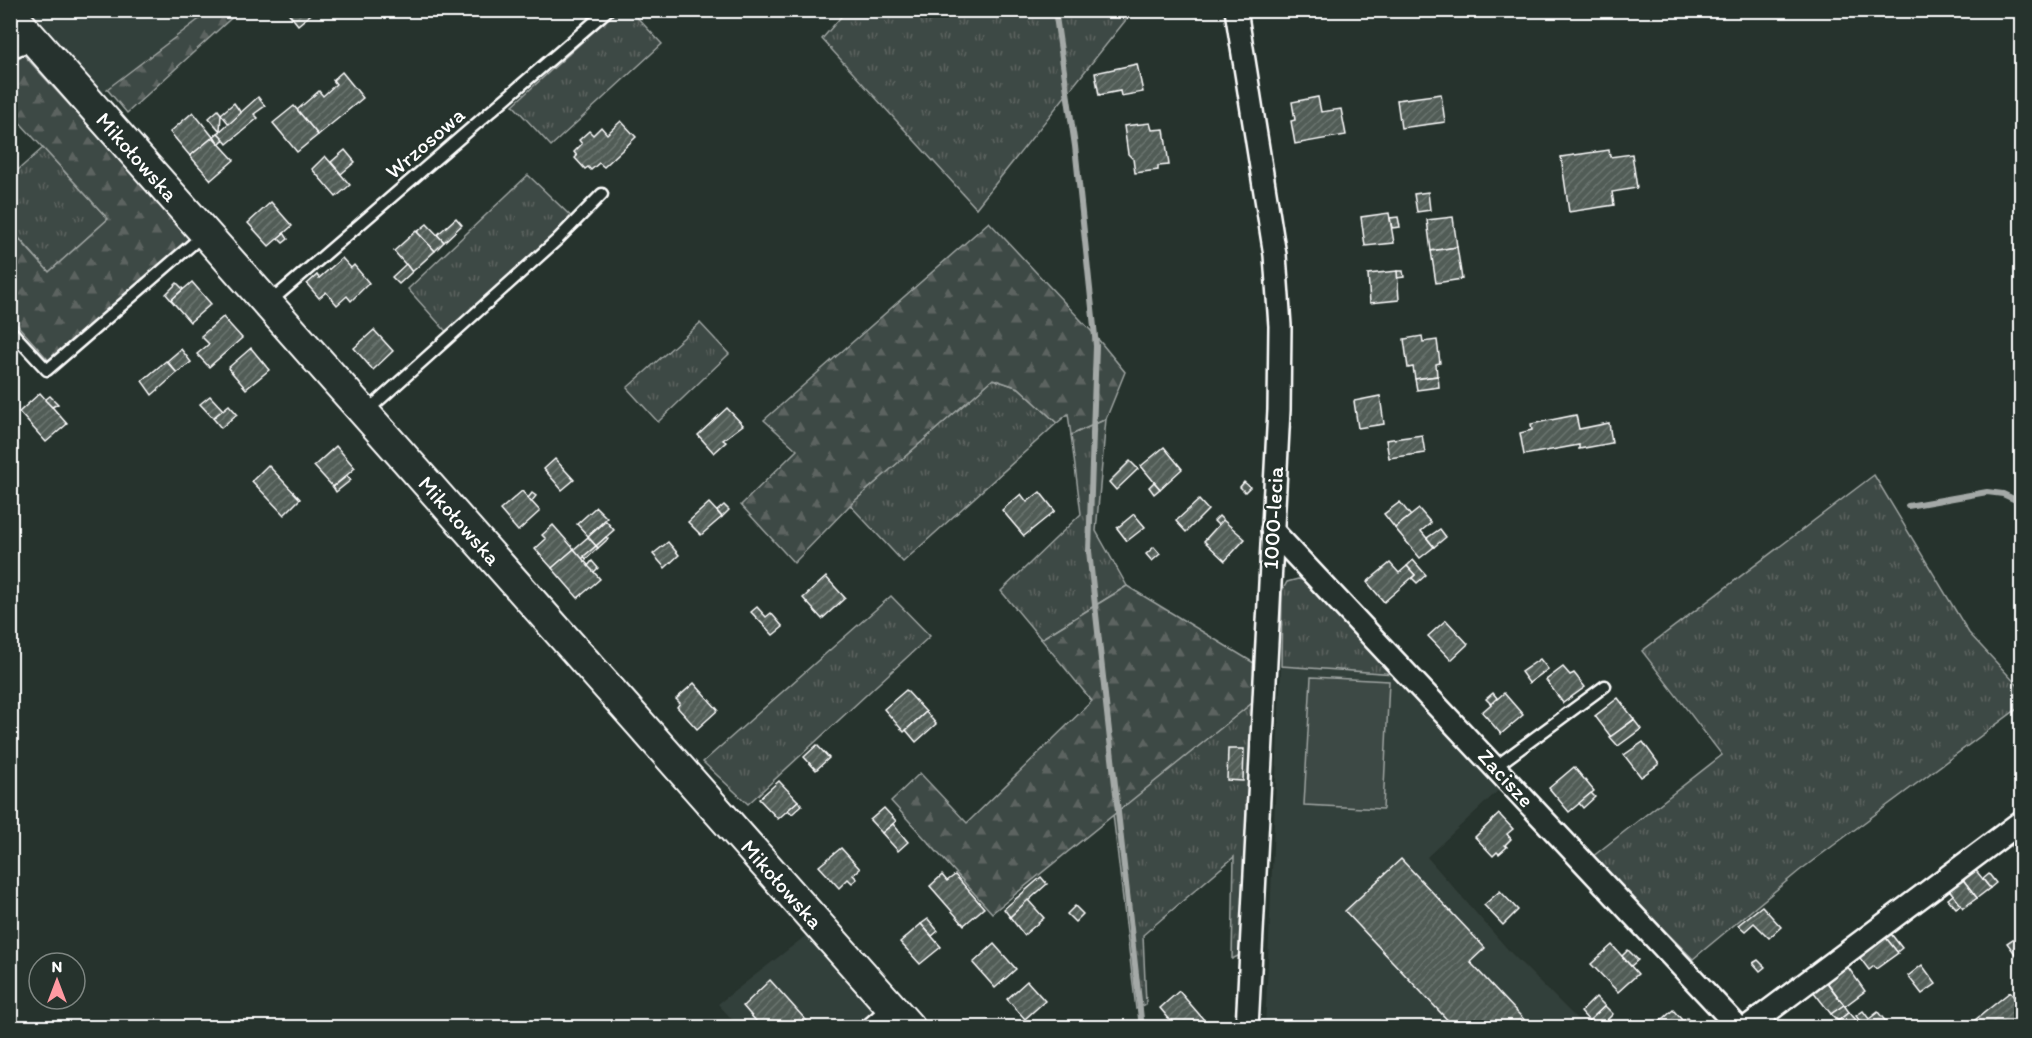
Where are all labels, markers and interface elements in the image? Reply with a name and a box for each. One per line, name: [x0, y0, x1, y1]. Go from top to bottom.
street label: Wrzosowa: [380, 101, 471, 185]
street label: Mikołowska: [91, 106, 185, 207]
street label: 1000-lecia: [1257, 465, 1289, 570]
street label: Mikołowska: [413, 470, 507, 571]
street label: Zacisze: [1472, 743, 1540, 813]
street label: Mikołowska: [735, 834, 829, 935]
north arrow: [27, 951, 87, 1011]
text: N: [52, 957, 62, 976]

